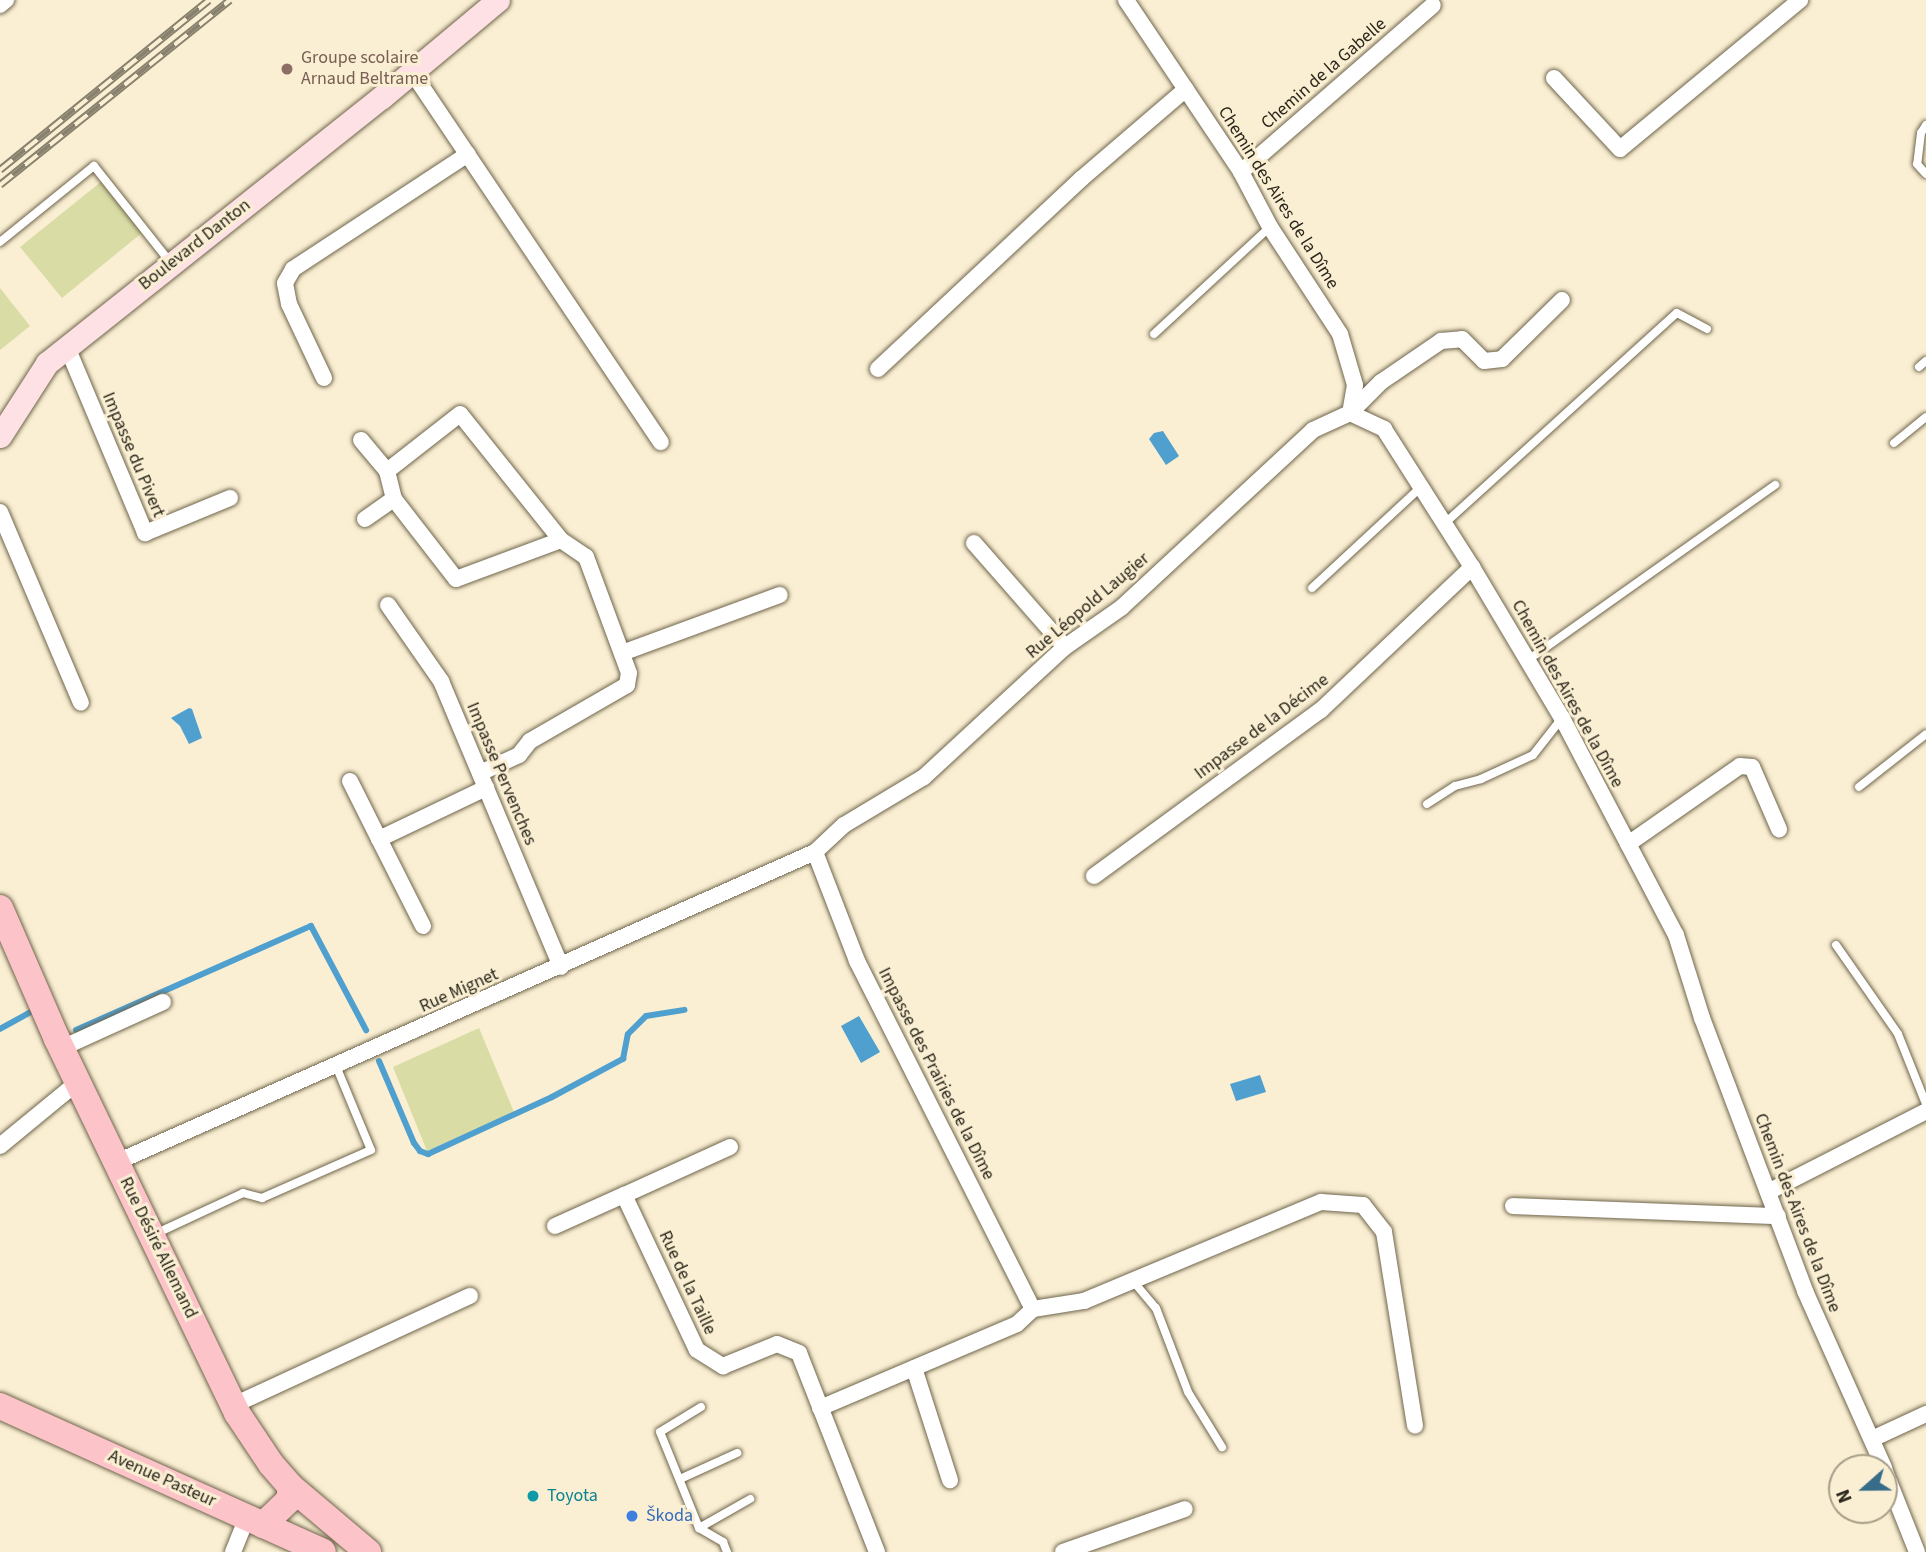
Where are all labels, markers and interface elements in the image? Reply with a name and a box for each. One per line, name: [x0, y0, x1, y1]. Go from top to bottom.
street label: Chemin de la Gabelle: [1257, 14, 1391, 134]
place label: Groupe scolaire Arnaud Beltrame: [301, 48, 428, 90]
marker: Groupe scolaire Arnaud Beltrame: [279, 61, 295, 77]
street label: Chemin des Aires de la Dîme: [1213, 103, 1343, 293]
street label: Boulevard Danton: [135, 195, 255, 295]
street label: Impasse du Pivert: [97, 389, 169, 521]
street label: Rue Léopold Laugier: [1022, 548, 1154, 664]
street label: Chemin des Aires de la Dîme: [1506, 596, 1628, 792]
street label: Impasse de la Décime: [1191, 670, 1333, 784]
street label: Impasse Pervenches: [461, 699, 541, 849]
street label: Rue Mignet: [416, 964, 502, 1018]
street label: Impasse des Prairies de la Dîme: [873, 964, 999, 1184]
street label: Chemin des Aires de la Dîme: [1749, 1110, 1845, 1316]
street label: Rue Désiré Allemand: [114, 1174, 202, 1322]
street label: Rue de la Taille: [653, 1228, 721, 1338]
street label: Avenue Pasteur: [105, 1446, 219, 1512]
north arrow: [1828, 1454, 1898, 1524]
place label: Toyota: [547, 1485, 598, 1507]
text: N: [1830, 1485, 1860, 1507]
marker: Toyota: [525, 1488, 541, 1504]
place label: Škoda: [646, 1505, 693, 1527]
marker: Škoda: [624, 1508, 640, 1524]

